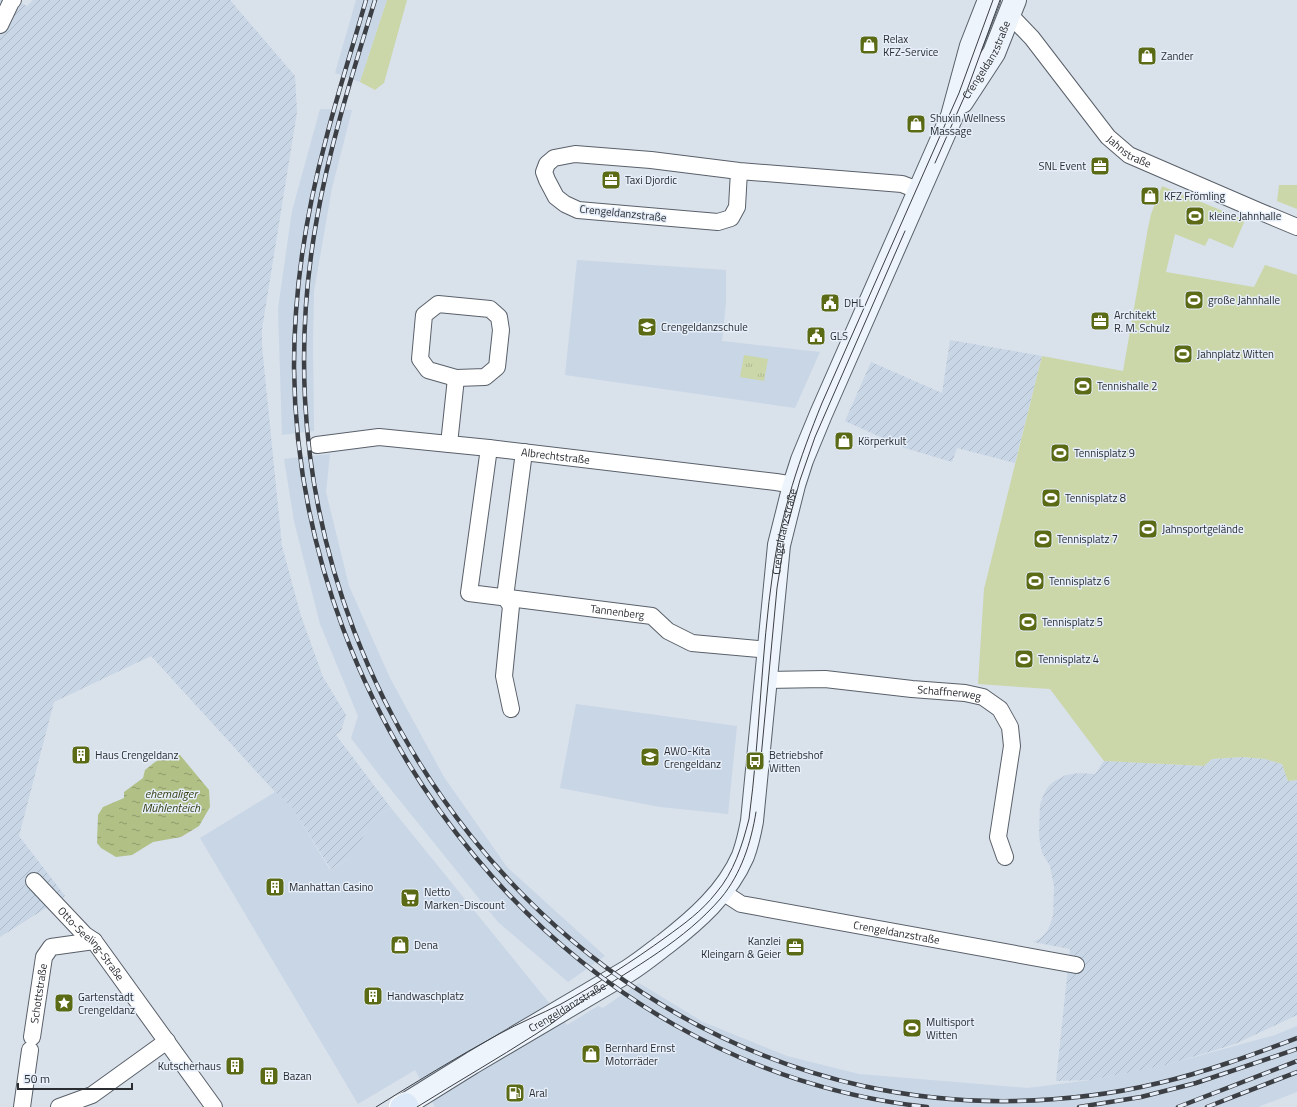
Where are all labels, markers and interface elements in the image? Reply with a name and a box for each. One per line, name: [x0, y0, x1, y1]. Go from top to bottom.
street label: Crengeldanzstraße: [958, 18, 1014, 102]
place label: Relax KFZ-Service: [883, 31, 939, 60]
shop icon: Relax KFZ-Service: [858, 34, 880, 56]
shop icon: Zander: [1136, 45, 1158, 67]
place label: Zander: [1161, 48, 1194, 64]
place label: Shuxin Wellness Massage: [930, 110, 1005, 139]
shop icon: Shuxin Wellness Massage: [905, 113, 927, 135]
street label: Jahnstraße: [1103, 131, 1154, 172]
office icon: SNL Event: [1089, 155, 1111, 177]
place label: SNL Event: [1038, 158, 1086, 174]
office icon: Taxi Djordic: [600, 169, 622, 191]
place label: Taxi Djordic: [625, 172, 677, 188]
shop icon: KFZ Frömling: [1139, 185, 1161, 207]
place label: KFZ Frömling: [1164, 188, 1225, 204]
street label: Crengeldanzstraße: [579, 200, 668, 226]
sports icon: kleine Jahnhalle: [1184, 205, 1206, 227]
place label: kleine Jahnhalle: [1209, 208, 1282, 224]
sports icon: große Jahnhalle: [1183, 289, 1205, 311]
public building icon: DHL: [819, 292, 841, 314]
place label: große Jahnhalle: [1208, 292, 1280, 308]
place label: DHL: [844, 295, 865, 311]
place label: Architekt R. M. Schulz: [1114, 307, 1170, 336]
office icon: Architekt R. M. Schulz: [1089, 310, 1111, 332]
school or university icon: Crengeldanzschule: [636, 316, 658, 338]
place label: Crengeldanzschule: [661, 319, 748, 335]
public building icon: GLS: [805, 325, 827, 347]
place label: GLS: [830, 328, 848, 344]
sports icon: Jahnplatz Witten: [1172, 343, 1194, 365]
place label: Jahnplatz Witten: [1197, 346, 1274, 362]
sports icon: Tennishalle 2: [1072, 375, 1094, 397]
place label: Tennishalle 2: [1097, 378, 1157, 394]
shop icon: Körperkult: [833, 430, 855, 452]
place label: Körperkult: [858, 433, 907, 449]
sports icon: Tennisplatz 9: [1049, 442, 1071, 464]
street label: Albrechtstraße: [520, 444, 591, 468]
place label: Tennisplatz 9: [1074, 445, 1135, 461]
street label: Crengeldanzstraße: [768, 487, 801, 575]
sports icon: Tennisplatz 8: [1040, 487, 1062, 509]
place label: Tennisplatz 8: [1065, 490, 1126, 506]
sports icon: Jahnsportgelände: [1137, 518, 1159, 540]
place label: Jahnsportgelände: [1162, 521, 1244, 537]
sports icon: Tennisplatz 7: [1032, 528, 1054, 550]
place label: Tennisplatz 7: [1057, 531, 1118, 547]
sports icon: Tennisplatz 6: [1024, 570, 1046, 592]
place label: Tennisplatz 6: [1049, 573, 1110, 589]
street label: Tannenberg: [589, 600, 646, 623]
sports icon: Tennisplatz 5: [1017, 611, 1039, 633]
place label: Tennisplatz 5: [1042, 614, 1103, 630]
sports icon: Tennisplatz 4: [1013, 648, 1035, 670]
place label: Tennisplatz 4: [1038, 651, 1099, 667]
street label: Schaffnerweg: [917, 681, 983, 704]
place label: AWO-Kita Crengeldanz: [664, 743, 721, 772]
building icon: Haus Crengeldanz: [70, 744, 92, 766]
school or university icon: AWO-Kita Crengeldanz: [639, 746, 661, 768]
place label: Haus Crengeldanz: [95, 747, 178, 763]
place label: Betriebshof Witten: [769, 747, 824, 776]
bus stop icon: Betriebshof Witten: [744, 750, 766, 772]
water label: ehemaliger Mühlenteich: [142, 784, 201, 817]
building icon: Manhattan Casino: [264, 876, 286, 898]
place label: Manhattan Casino: [289, 879, 374, 895]
place label: Netto Marken-Discount: [424, 884, 505, 913]
supermarket icon: Netto Marken-Discount: [399, 887, 421, 909]
street label: Otto-Seeling-Straße: [54, 903, 128, 984]
street label: Crengeldanzstraße: [852, 917, 941, 948]
place label: Kanzlei Kleingarn & Geier: [701, 933, 781, 962]
shop icon: Dena: [389, 934, 411, 956]
office icon: Kanzlei Kleingarn & Geier: [784, 936, 806, 958]
place label: Dena: [414, 937, 439, 953]
street label: Schottstraße: [26, 962, 51, 1025]
street label: Crengeldanzstraße: [525, 978, 609, 1036]
building icon: Handwaschplatz: [362, 985, 384, 1007]
place label: Handwaschplatz: [387, 988, 464, 1004]
place label: Gartenstadt Crengeldanz: [78, 989, 135, 1018]
place icon: Gartenstadt Crengeldanz: [53, 992, 75, 1014]
place label: Multisport Witten: [926, 1014, 974, 1043]
sports icon: Multisport Witten: [901, 1017, 923, 1039]
place label: Bernhard Ernst Motorräder: [605, 1040, 675, 1069]
shop icon: Bernhard Ernst Motorräder: [580, 1043, 602, 1065]
building icon: Kutscherhaus: [224, 1055, 246, 1077]
place label: Kutscherhaus: [158, 1058, 221, 1074]
scale bar: [18, 1065, 132, 1091]
building icon: Bazan: [258, 1065, 280, 1087]
place label: Bazan: [283, 1068, 312, 1084]
text: 50 m: [24, 1069, 50, 1088]
fuel station icon: Aral: [504, 1082, 526, 1104]
place label: Aral: [529, 1085, 547, 1101]

